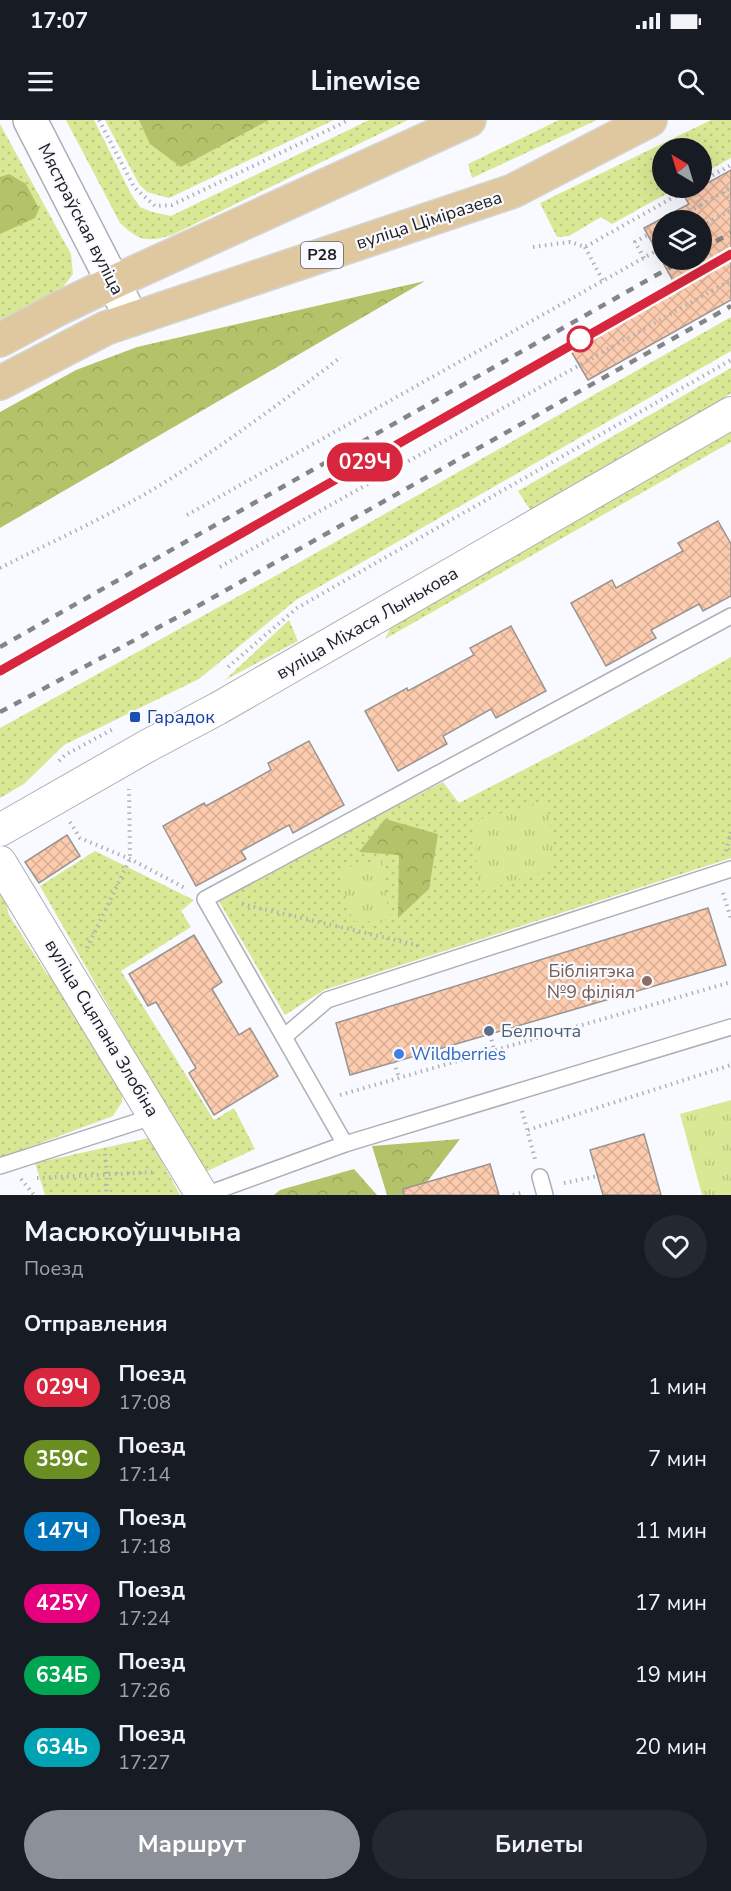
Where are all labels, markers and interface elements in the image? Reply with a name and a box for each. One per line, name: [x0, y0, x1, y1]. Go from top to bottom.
text: 17:07: [30, 6, 88, 36]
text: Linewise: [311, 63, 421, 100]
icon: menu: [24, 65, 57, 98]
icon: search: [674, 65, 707, 98]
north arrow: [652, 138, 712, 198]
map controls: [652, 138, 712, 270]
street label: Мястраўская вуліца: [32, 139, 130, 299]
street label: вуліца Ціміразева: [353, 185, 505, 255]
button: layers: [652, 210, 712, 270]
road number: Р28: [301, 242, 343, 268]
unlabelled marker: [567, 326, 593, 352]
line badge: 029Ч: [323, 442, 407, 482]
text: 029Ч: [339, 448, 391, 476]
street label: вуліца Міхася Лынькова: [272, 561, 462, 685]
place label: Гарадок: [147, 705, 215, 729]
marker: Гарадок: [128, 710, 142, 724]
street label: вуліца Сцяпана Злобіна: [39, 935, 165, 1121]
place label: Бібліятэка №9 філіял: [547, 959, 635, 1004]
marker: Бібліятэка №9 філіял: [640, 974, 654, 988]
place label: Белпочта: [501, 1019, 581, 1043]
marker: Белпочта: [482, 1024, 496, 1038]
place label: Wildberries: [411, 1042, 506, 1066]
marker: Wildberries: [392, 1047, 406, 1061]
text: Масюкоўшчына: [24, 1213, 241, 1251]
button: heart: [644, 1215, 707, 1278]
text: Поезд: [24, 1255, 83, 1282]
text: Отправления: [24, 1309, 168, 1339]
text: Поезд: [118, 1359, 186, 1389]
text: 1 мин: [648, 1372, 707, 1402]
text: 029Ч: [36, 1373, 88, 1401]
text: 17:08: [118, 1389, 171, 1416]
text: Поезд: [118, 1431, 185, 1461]
text: 7 мин: [648, 1444, 707, 1474]
text: 359С: [36, 1445, 88, 1473]
text: 17:14: [118, 1461, 171, 1488]
text: Поезд: [118, 1503, 186, 1533]
text: 11 мин: [635, 1516, 707, 1546]
text: 147Ч: [36, 1517, 88, 1545]
text: 17:18: [118, 1533, 171, 1560]
text: Поезд: [118, 1575, 185, 1605]
text: 17 мин: [635, 1588, 707, 1618]
text: 425У: [36, 1589, 88, 1617]
text: 17:24: [118, 1605, 170, 1632]
text: Поезд: [118, 1647, 185, 1677]
text: 19 мин: [635, 1660, 707, 1690]
text: 634Б: [36, 1661, 88, 1689]
text: 17:26: [118, 1677, 171, 1704]
text: Поезд: [118, 1719, 185, 1749]
text: 20 мин: [635, 1732, 707, 1762]
text: 634Ь: [36, 1733, 88, 1761]
text: 17:27: [118, 1749, 171, 1776]
button: Маршрут: [24, 1810, 360, 1879]
button: Билеты: [372, 1810, 707, 1879]

